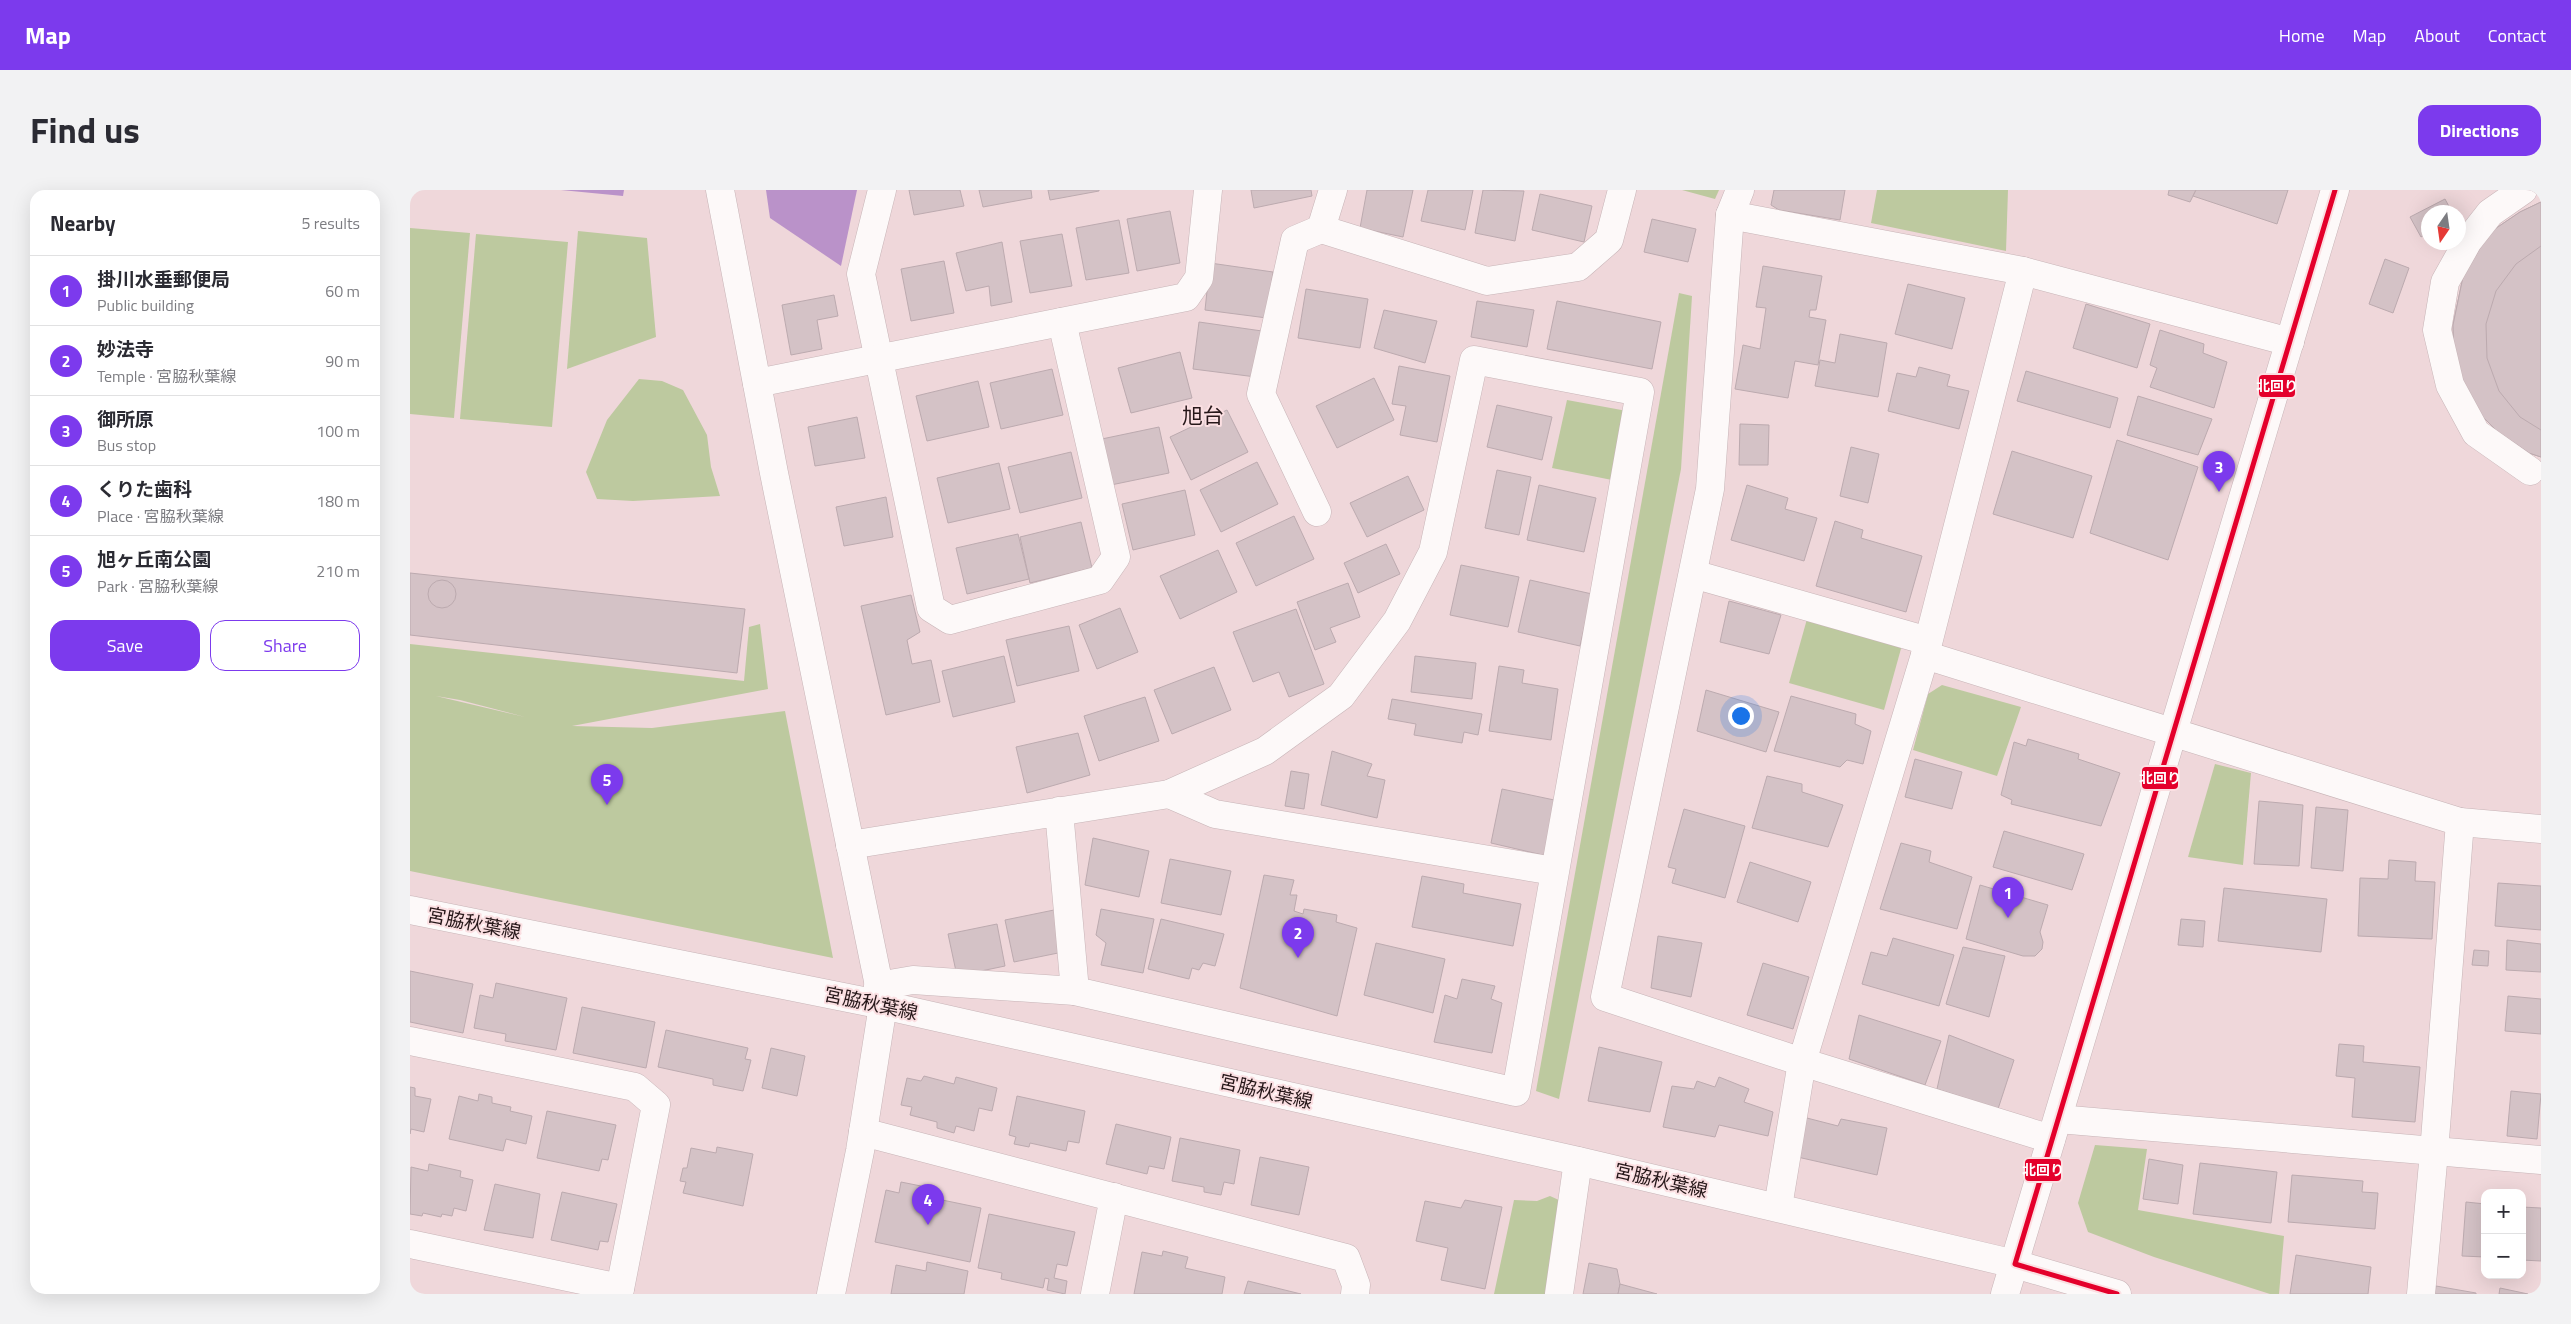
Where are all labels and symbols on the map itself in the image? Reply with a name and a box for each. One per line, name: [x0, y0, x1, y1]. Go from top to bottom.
north arrow: [2421, 205, 2466, 250]
line badge: 北回り: [2258, 374, 2296, 398]
text: 北回り: [2256, 375, 2298, 396]
district label: 旭台: [1182, 399, 1224, 431]
pin: 3: [2203, 451, 2235, 492]
your location: [1728, 703, 1754, 729]
pin: 5: [591, 764, 623, 805]
line badge: 北回り: [2141, 766, 2179, 790]
text: 北回り: [2139, 767, 2181, 788]
pin: 1: [1992, 877, 2024, 918]
street label: 宮脇秋葉線: [425, 899, 523, 946]
pin: 2: [1282, 917, 1314, 958]
street label: 宮脇秋葉線: [822, 978, 921, 1027]
street label: 宮脇秋葉線: [1217, 1066, 1316, 1115]
street label: 宮脇秋葉線: [1612, 1155, 1711, 1204]
line badge: 北回り: [2024, 1158, 2062, 1182]
text: 北回り: [2022, 1159, 2064, 1180]
pin: 4: [912, 1184, 944, 1225]

